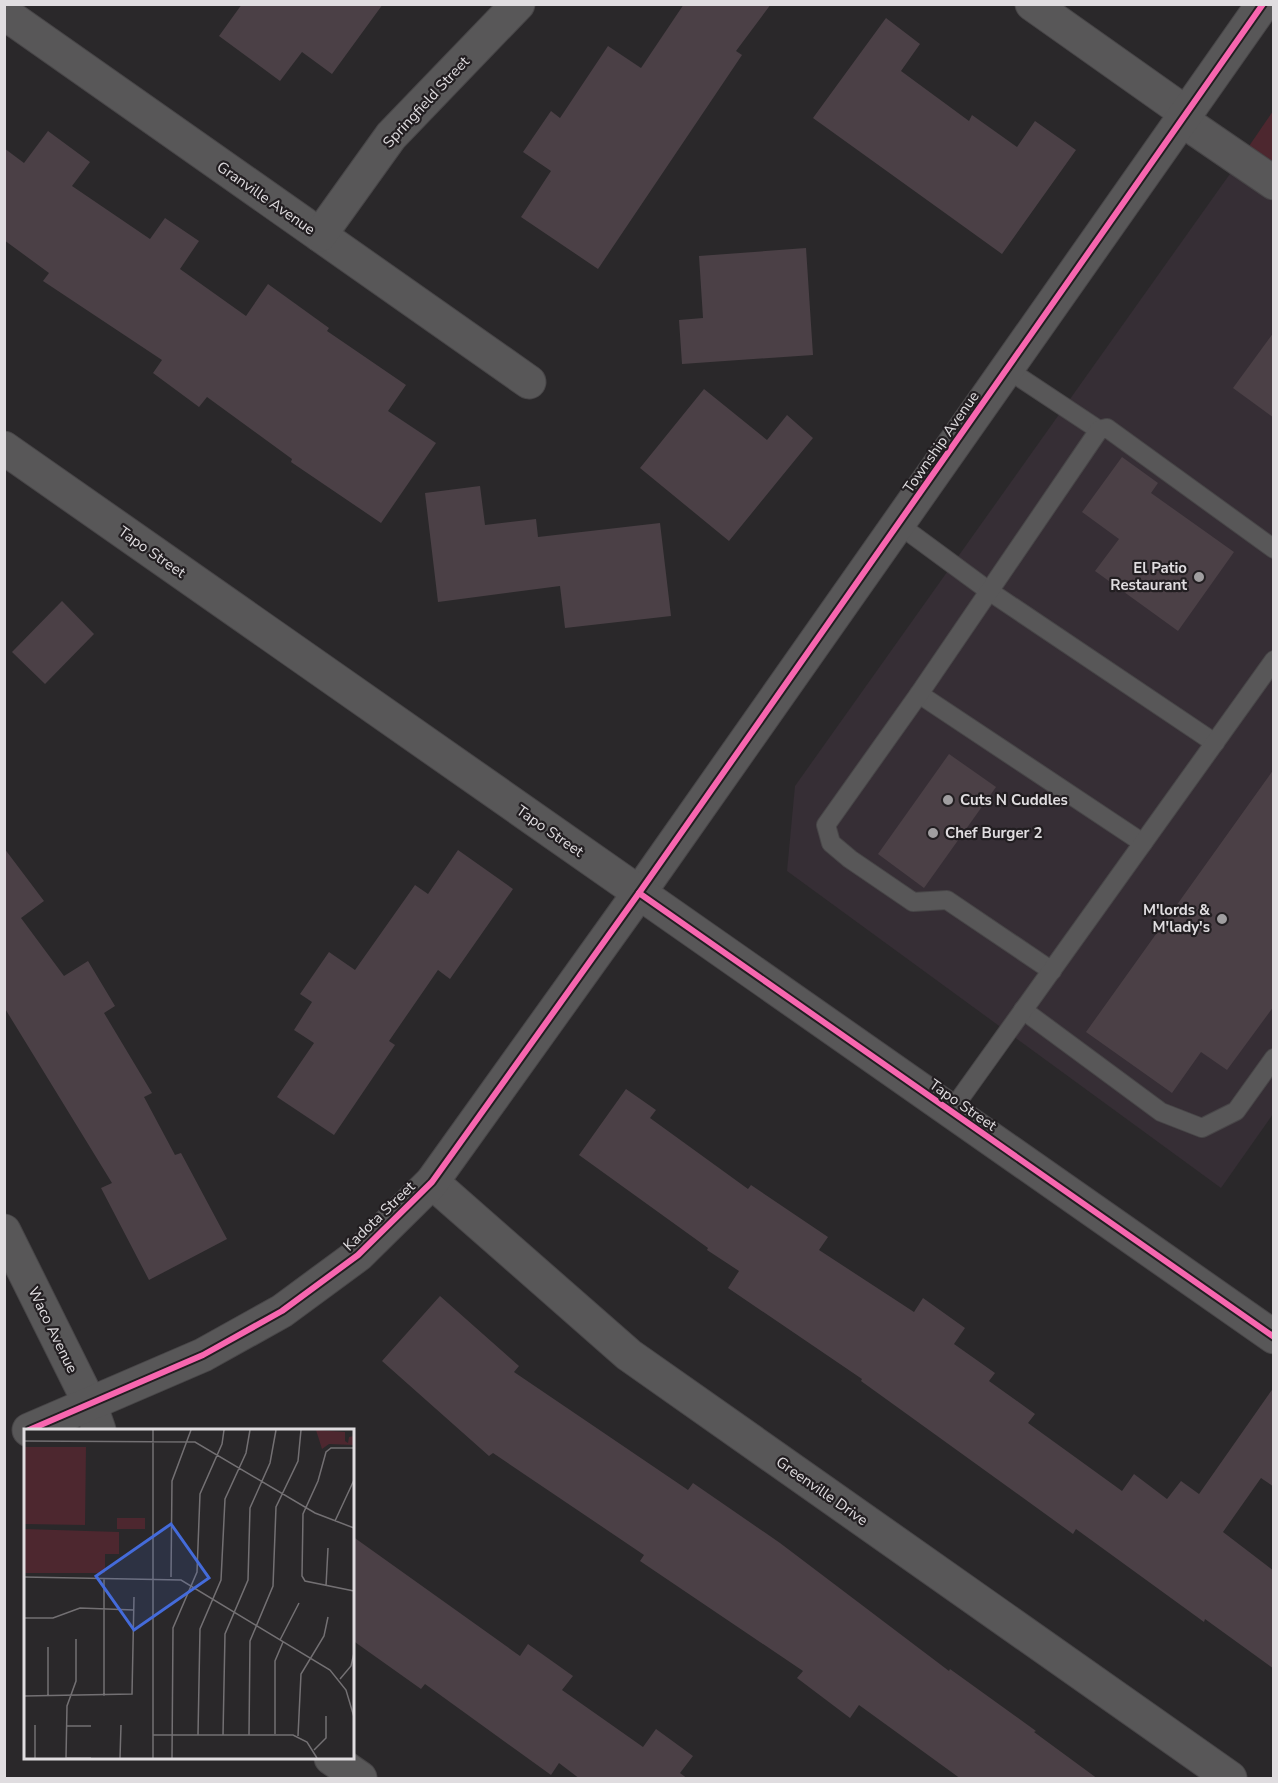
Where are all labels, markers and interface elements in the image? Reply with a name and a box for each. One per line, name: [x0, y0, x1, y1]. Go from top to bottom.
street label: Springfield Street: [378, 51, 474, 152]
street label: Granville Avenue: [213, 157, 319, 239]
street label: Township Avenue: [898, 387, 984, 497]
street label: Tapo Street: [114, 522, 190, 583]
place label: El Patio Restaurant: [1110, 558, 1187, 595]
marker: El Patio Restaurant: [1192, 570, 1206, 584]
place label: Cuts N Cuddles: [960, 790, 1068, 810]
marker: Cuts N Cuddles: [941, 793, 955, 807]
street label: Tapo Street: [512, 801, 588, 862]
place label: Chef Burger 2: [945, 823, 1042, 843]
marker: Chef Burger 2: [926, 826, 940, 840]
place label: M'lords & M'lady's: [1143, 900, 1211, 937]
marker: M'lords & M'lady's: [1215, 912, 1229, 926]
street label: Tapo Street: [925, 1075, 1001, 1136]
street label: Kadota Street: [339, 1176, 420, 1255]
street label: Waco Avenue: [23, 1284, 83, 1376]
inset map: [24, 1429, 354, 1759]
street label: Greenville Drive: [772, 1452, 872, 1530]

